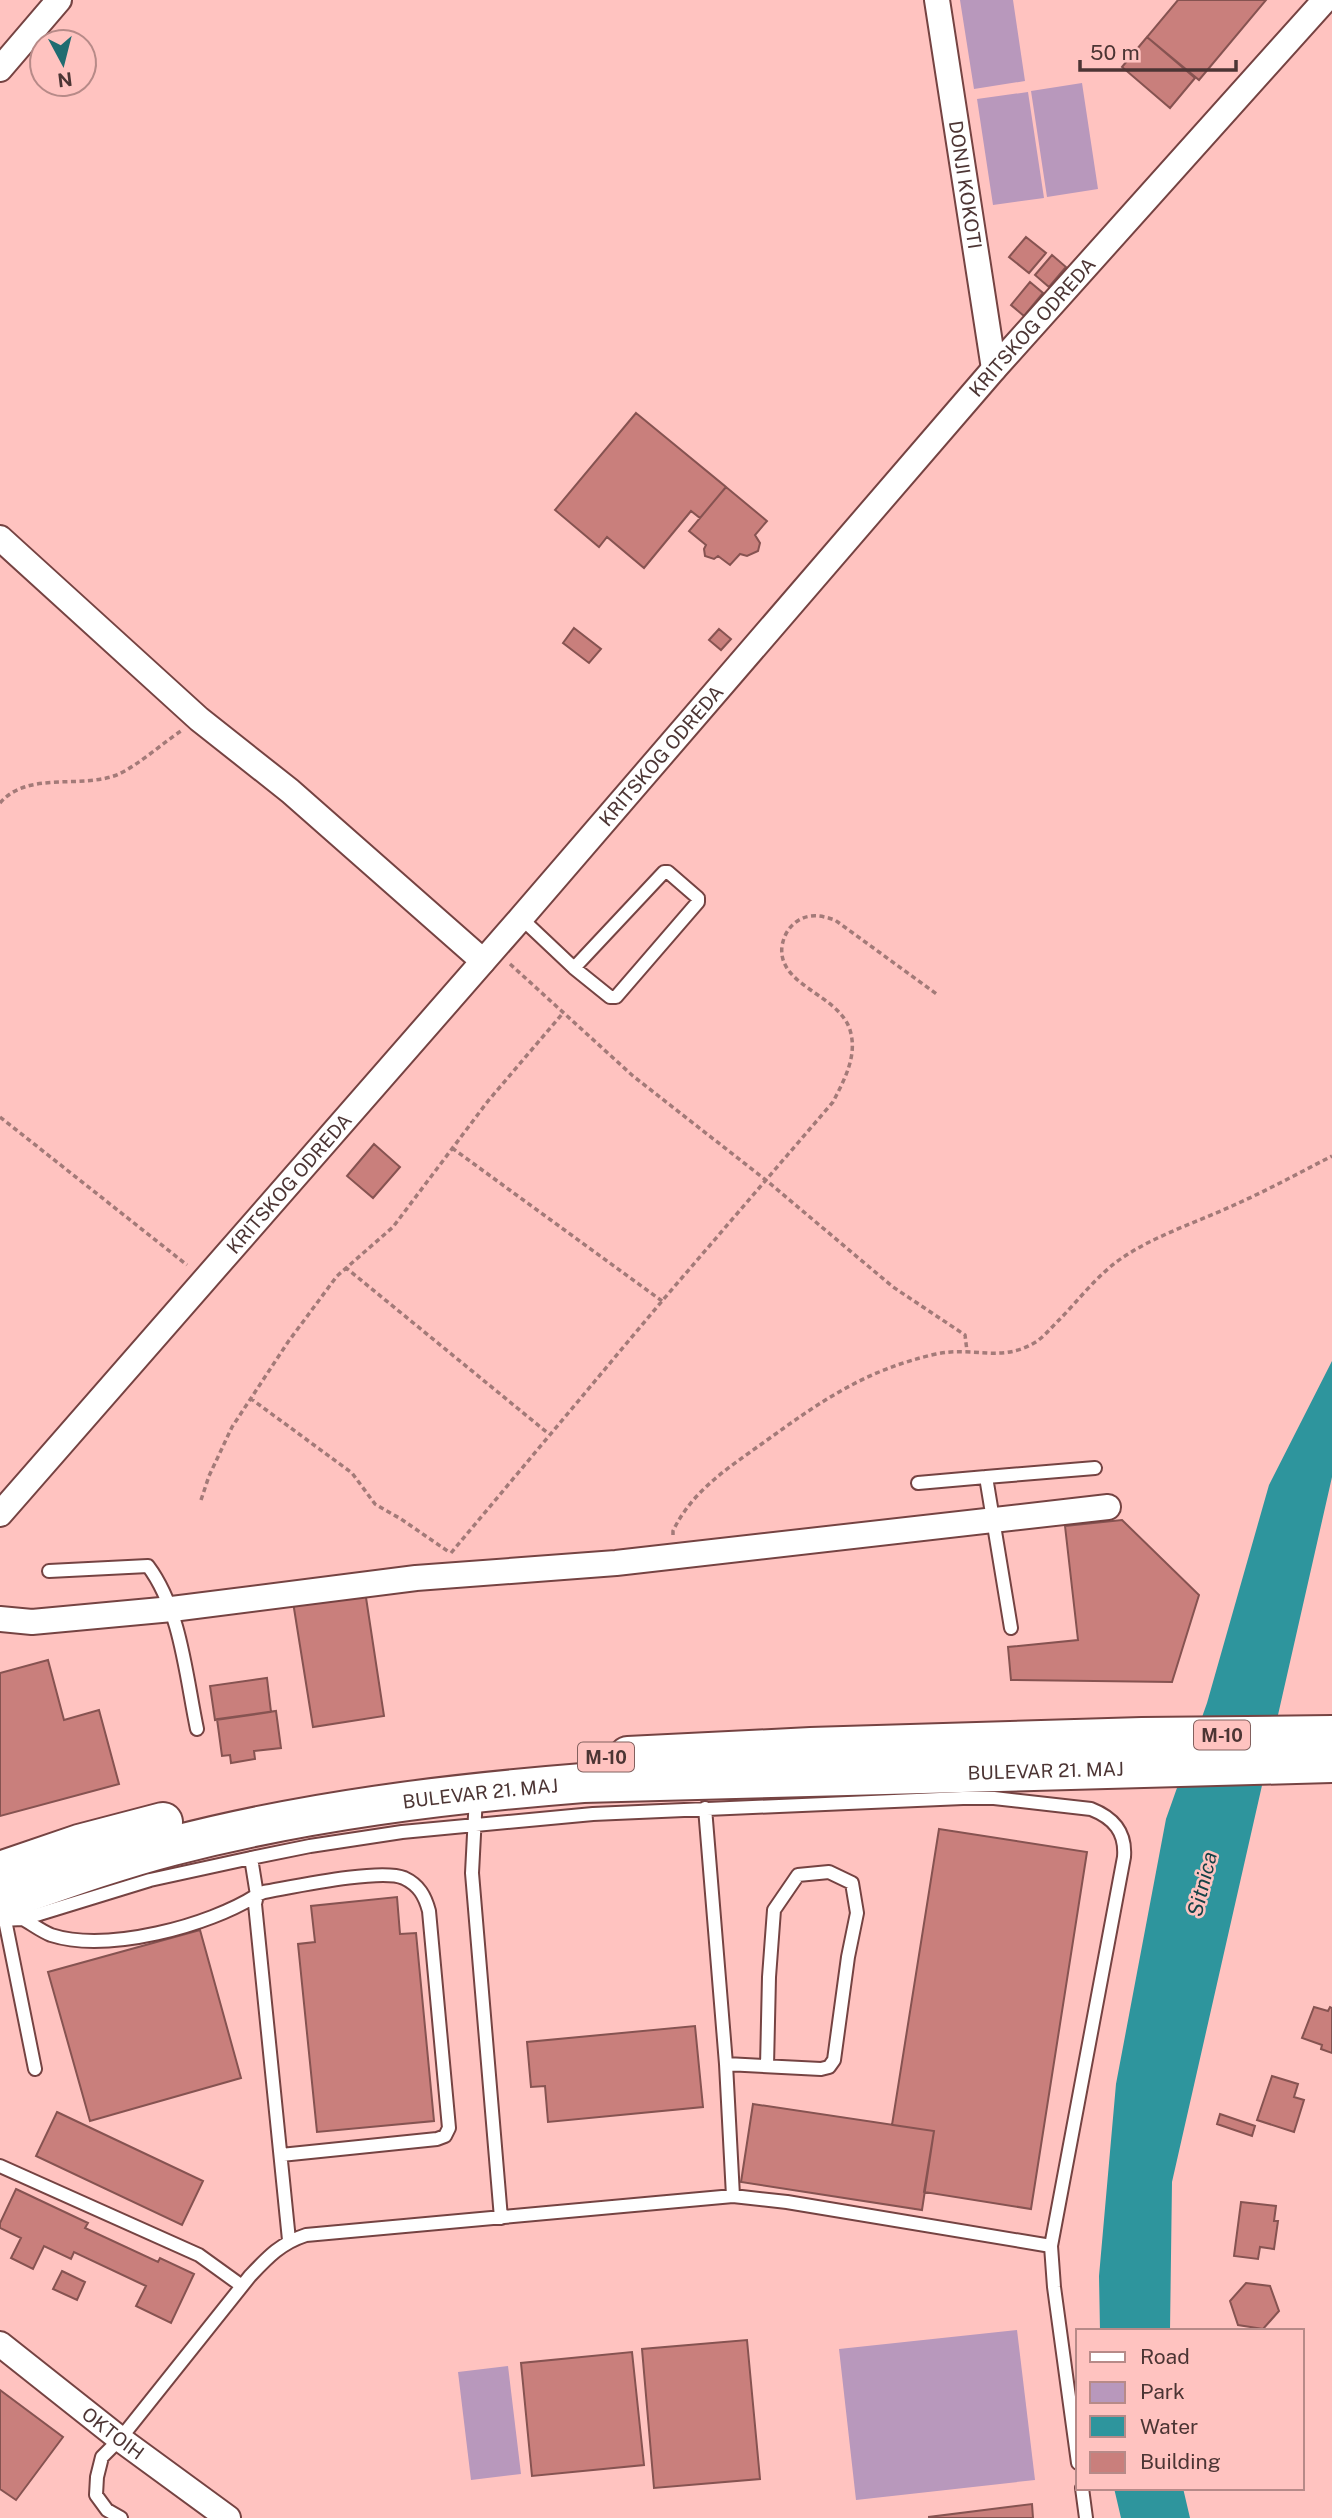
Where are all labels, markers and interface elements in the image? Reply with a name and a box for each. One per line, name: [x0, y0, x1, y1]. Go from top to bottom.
north arrow: [28, 28, 98, 98]
scale bar: [1080, 28, 1236, 72]
text: 50 m: [1090, 40, 1140, 65]
text: N: [56, 68, 74, 92]
street label: DONJI KOKOTI: [945, 119, 986, 251]
street label: KRITSKOG ODREDA: [964, 253, 1100, 401]
street label: KRITSKOG ODREDA: [594, 681, 728, 830]
street label: KRITSKOG ODREDA: [222, 1109, 356, 1258]
road number: M-10: [1194, 1720, 1250, 1750]
road number: M-10: [578, 1742, 634, 1772]
street label: BULEVAR 21. MAJ: [967, 1758, 1124, 1784]
street label: BULEVAR 21. MAJ: [401, 1774, 559, 1813]
water label: Sitnica: [1182, 1849, 1222, 1919]
legend: [1076, 2329, 1304, 2490]
text: Road: [1140, 2344, 1190, 2369]
text: Park: [1140, 2379, 1185, 2404]
street label: OKTOIH: [78, 2402, 148, 2464]
text: Water: [1140, 2414, 1198, 2439]
text: Building: [1140, 2449, 1221, 2474]

